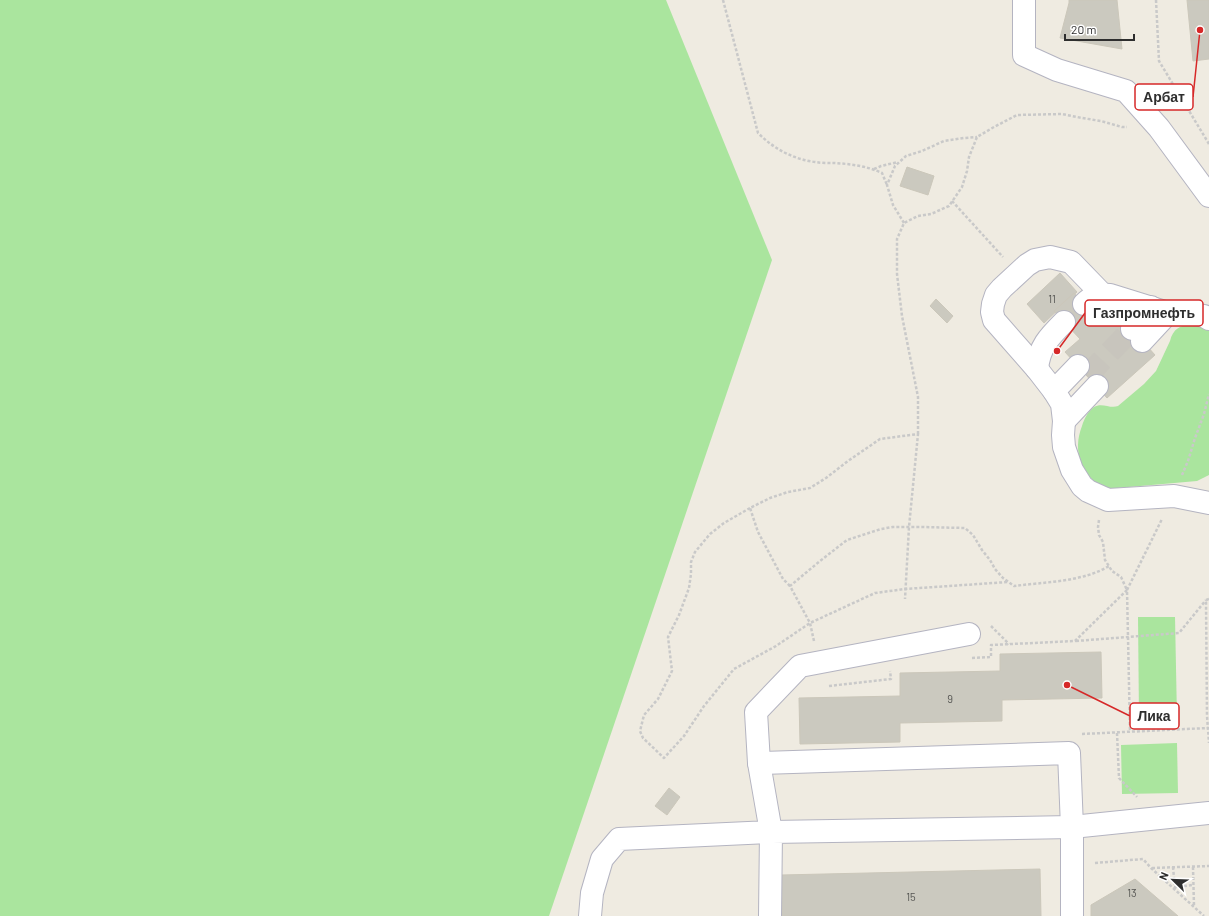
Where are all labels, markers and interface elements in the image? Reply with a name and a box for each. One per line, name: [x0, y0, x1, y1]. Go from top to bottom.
scale bar: [1065, 16, 1134, 42]
text: 20 m: [1071, 22, 1097, 36]
callout: Арбат: [1135, 84, 1193, 110]
text: Арбат: [1143, 88, 1185, 105]
house number: 11: [1048, 292, 1056, 305]
callout: Газпромнефть: [1085, 300, 1203, 326]
text: Газпромнефть: [1093, 304, 1195, 321]
house number: 9: [947, 692, 953, 705]
callout: Лика: [1130, 703, 1179, 729]
text: Лика: [1137, 707, 1171, 724]
north arrow: [1153, 860, 1193, 900]
text: N: [1156, 870, 1171, 882]
house number: 13: [1127, 886, 1137, 899]
house number: 15: [906, 890, 916, 903]

